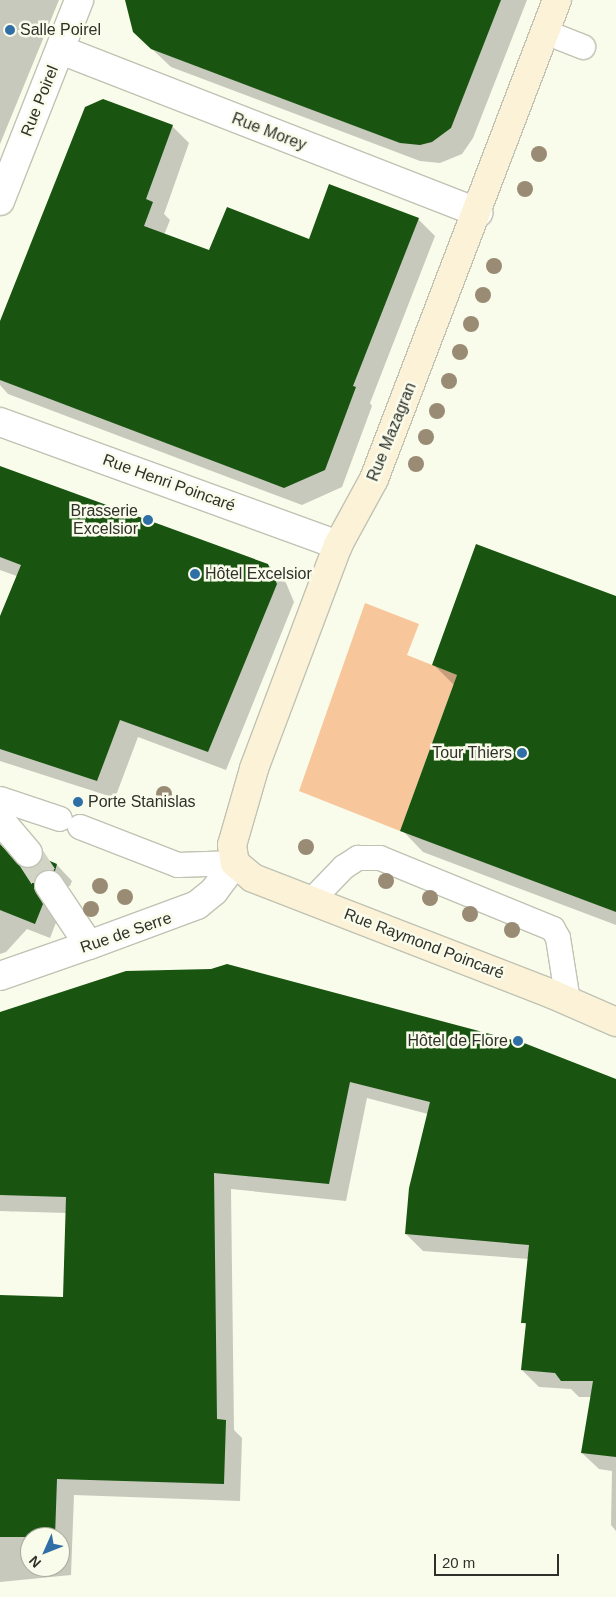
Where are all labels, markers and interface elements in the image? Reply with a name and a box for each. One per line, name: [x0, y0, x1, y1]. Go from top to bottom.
place label: Salle Poirel: [20, 20, 101, 40]
marker: Salle Poirel: [4, 24, 16, 36]
street label: Rue Poirel: [17, 63, 63, 139]
street label: Rue Morey: [229, 109, 309, 155]
street label: Rue Mazagran: [363, 380, 421, 484]
street label: Rue Henri Poincaré: [100, 450, 238, 516]
place label: Brasserie Excelsior: [70, 501, 138, 539]
marker: Brasserie Excelsior: [142, 514, 154, 526]
place label: Hôtel Excelsior: [205, 564, 312, 584]
marker: Hôtel Excelsior: [189, 568, 201, 580]
place label: Tour Thiers: [432, 743, 512, 763]
marker: Tour Thiers: [516, 747, 528, 759]
place label: Porte Stanislas: [88, 792, 196, 812]
marker: Porte Stanislas: [72, 796, 84, 808]
street label: Rue Raymond Poincaré: [341, 905, 507, 983]
street label: Rue de Serre: [78, 908, 174, 958]
place label: Hôtel de Flore: [408, 1031, 508, 1051]
marker: Hôtel de Flore: [512, 1035, 524, 1047]
north arrow: [20, 1527, 70, 1577]
scale bar: [436, 1544, 561, 1576]
text: N: [26, 1553, 44, 1571]
text: 20 m: [442, 1554, 475, 1571]

